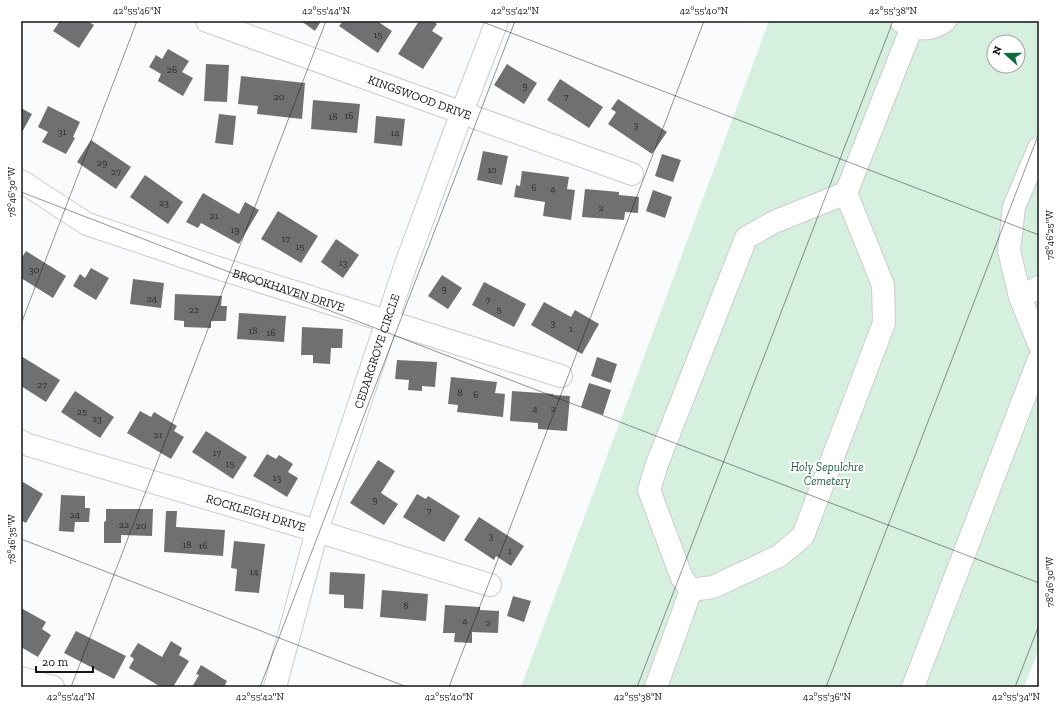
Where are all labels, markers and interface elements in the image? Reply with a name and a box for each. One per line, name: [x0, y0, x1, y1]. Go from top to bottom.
text: 42°55'46"N: [113, 5, 162, 17]
text: 42°55'44"N: [302, 5, 351, 17]
text: 42°55'42"N: [491, 5, 540, 17]
text: 42°55'40"N: [680, 5, 729, 17]
text: 42°55'38"N: [869, 5, 918, 17]
house number: 15: [374, 29, 382, 41]
north arrow: [986, 34, 1026, 74]
text: N: [990, 44, 1005, 57]
house number: 26: [167, 64, 177, 76]
street label: KINGSWOOD DRIVE: [366, 73, 473, 123]
house number: 9: [522, 80, 528, 92]
house number: 20: [274, 91, 285, 103]
house number: 7: [564, 91, 569, 103]
house number: 16: [344, 110, 354, 122]
house number: 18: [328, 111, 338, 123]
house number: 3: [634, 119, 639, 131]
house number: 31: [58, 126, 67, 138]
house number: 14: [390, 127, 400, 139]
house number: 29: [97, 157, 107, 169]
house number: 10: [487, 164, 497, 176]
text: 78°46'30"W: [6, 166, 18, 217]
house number: 27: [111, 166, 121, 178]
house number: 6: [531, 182, 537, 194]
house number: 4: [550, 183, 556, 195]
house number: 23: [159, 197, 169, 209]
house number: 2: [598, 202, 604, 214]
house number: 21: [210, 210, 219, 222]
text: 78°46'25"W: [1044, 210, 1056, 260]
house number: 19: [230, 224, 240, 236]
house number: 17: [282, 233, 290, 245]
house number: 15: [296, 241, 304, 253]
house number: 13: [339, 257, 347, 269]
house number: 30: [29, 264, 40, 276]
street label: BROOKHAVEN DRIVE: [231, 266, 346, 314]
house number: 9: [441, 283, 447, 295]
street label: CEDARGROVE CIRCLE: [351, 292, 403, 410]
house number: 24: [147, 293, 158, 305]
house number: 7: [486, 294, 491, 306]
house number: 22: [189, 304, 199, 316]
house number: 5: [496, 304, 502, 316]
house number: 3: [551, 317, 556, 329]
house number: 1: [569, 323, 573, 335]
house number: 18: [248, 325, 258, 337]
house number: 16: [266, 327, 276, 339]
house number: 27: [37, 379, 47, 391]
house number: 8: [457, 387, 463, 399]
house number: 6: [473, 389, 479, 401]
house number: 4: [532, 403, 538, 415]
house number: 2: [550, 403, 556, 415]
house number: 25: [77, 406, 87, 418]
house number: 23: [92, 413, 102, 425]
house number: 21: [154, 429, 163, 441]
house number: 17: [213, 447, 221, 459]
house number: 15: [226, 458, 234, 470]
park label: Holy Sepulchre Cemetery: [791, 460, 863, 488]
house number: 13: [273, 472, 281, 484]
street label: ROCKLEIGH DRIVE: [204, 491, 308, 534]
house number: 9: [372, 494, 378, 506]
house number: 7: [427, 505, 432, 517]
house number: 24: [70, 509, 81, 521]
text: 78°46'35"W: [6, 514, 18, 564]
house number: 22: [119, 519, 129, 531]
house number: 20: [136, 520, 147, 532]
house number: 3: [489, 530, 494, 542]
house number: 18: [182, 539, 192, 551]
house number: 16: [198, 540, 208, 552]
house number: 1: [508, 545, 512, 557]
text: 78°46'30"W: [1044, 556, 1056, 607]
house number: 14: [249, 566, 259, 578]
house number: 8: [403, 600, 409, 612]
house number: 4: [462, 615, 468, 627]
house number: 2: [485, 617, 491, 629]
scale bar: [36, 648, 93, 674]
text: 20 m: [42, 655, 69, 669]
text: 42°55'44"N: [47, 691, 96, 703]
text: 42°55'42"N: [236, 691, 285, 703]
text: 42°55'40"N: [425, 691, 474, 703]
text: 42°55'38"N: [614, 691, 663, 703]
text: 42°55'36"N: [803, 691, 852, 703]
text: 42°55'34"N: [992, 691, 1041, 703]

